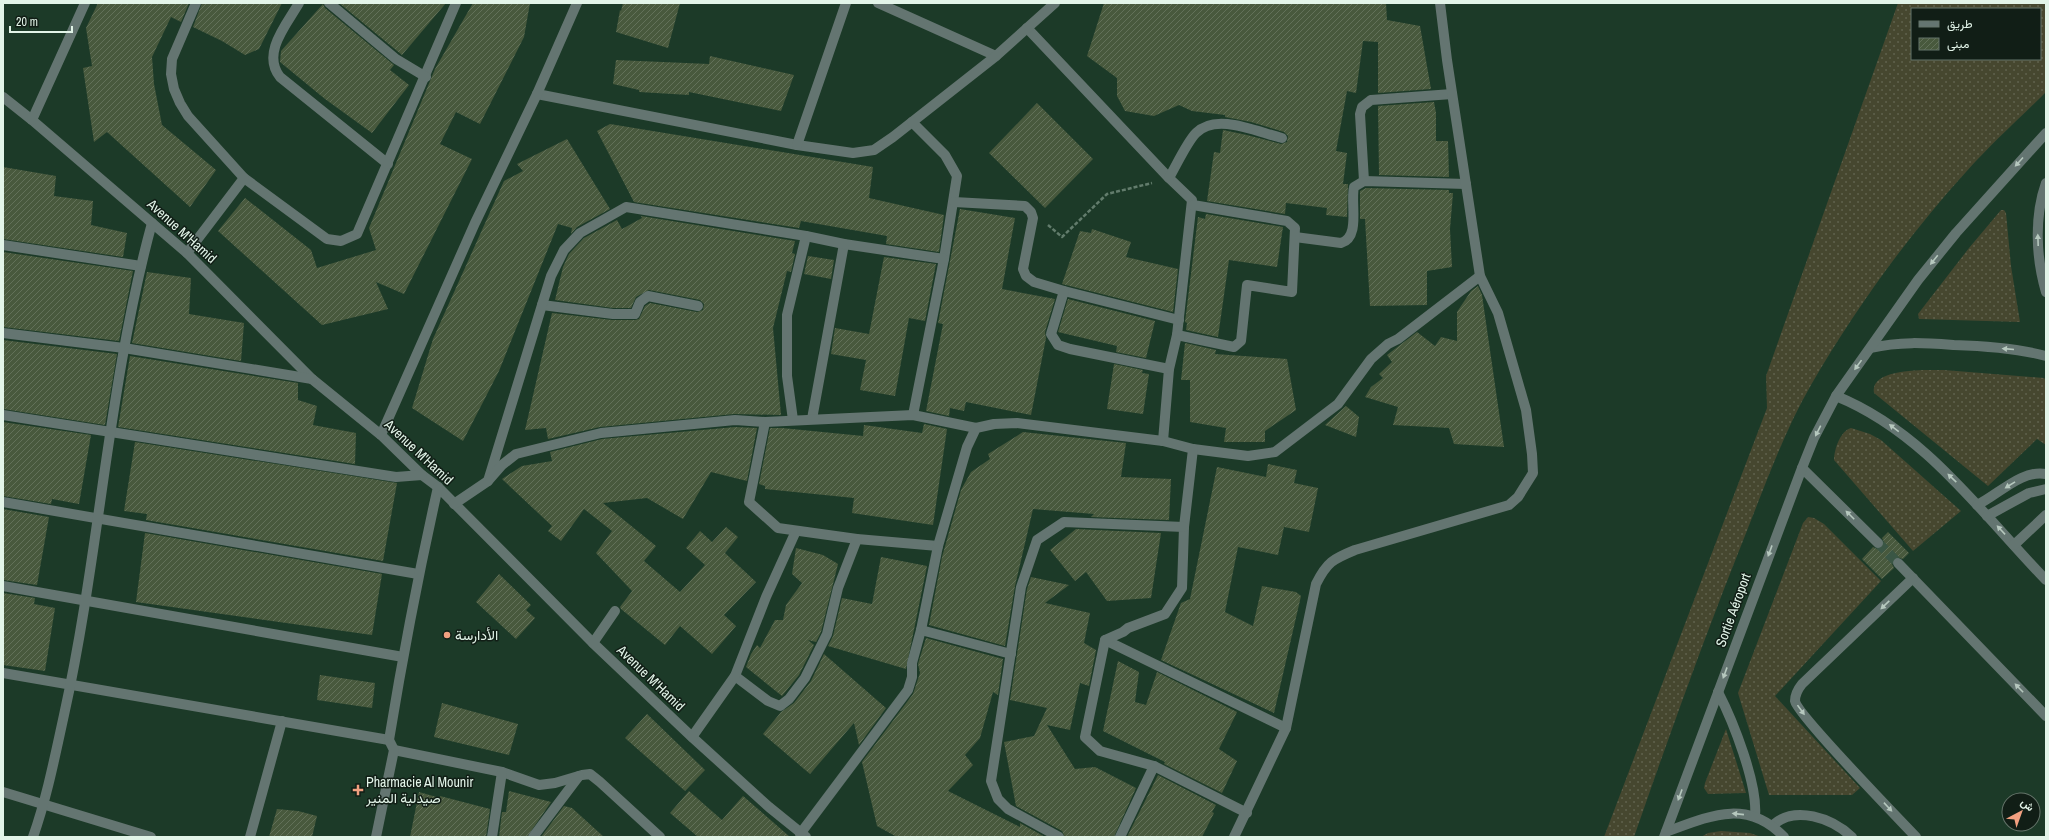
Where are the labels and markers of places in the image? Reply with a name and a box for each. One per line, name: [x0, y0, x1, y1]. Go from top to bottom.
place label: الأدارسة: [455, 626, 498, 644]
marker: الأدارسة: [442, 630, 452, 640]
place label: Pharmacie Al Mounir صيدلية المنير: [365, 773, 473, 807]
marker: Pharmacie Al Mounir صيدلية المنير: [353, 785, 363, 795]

